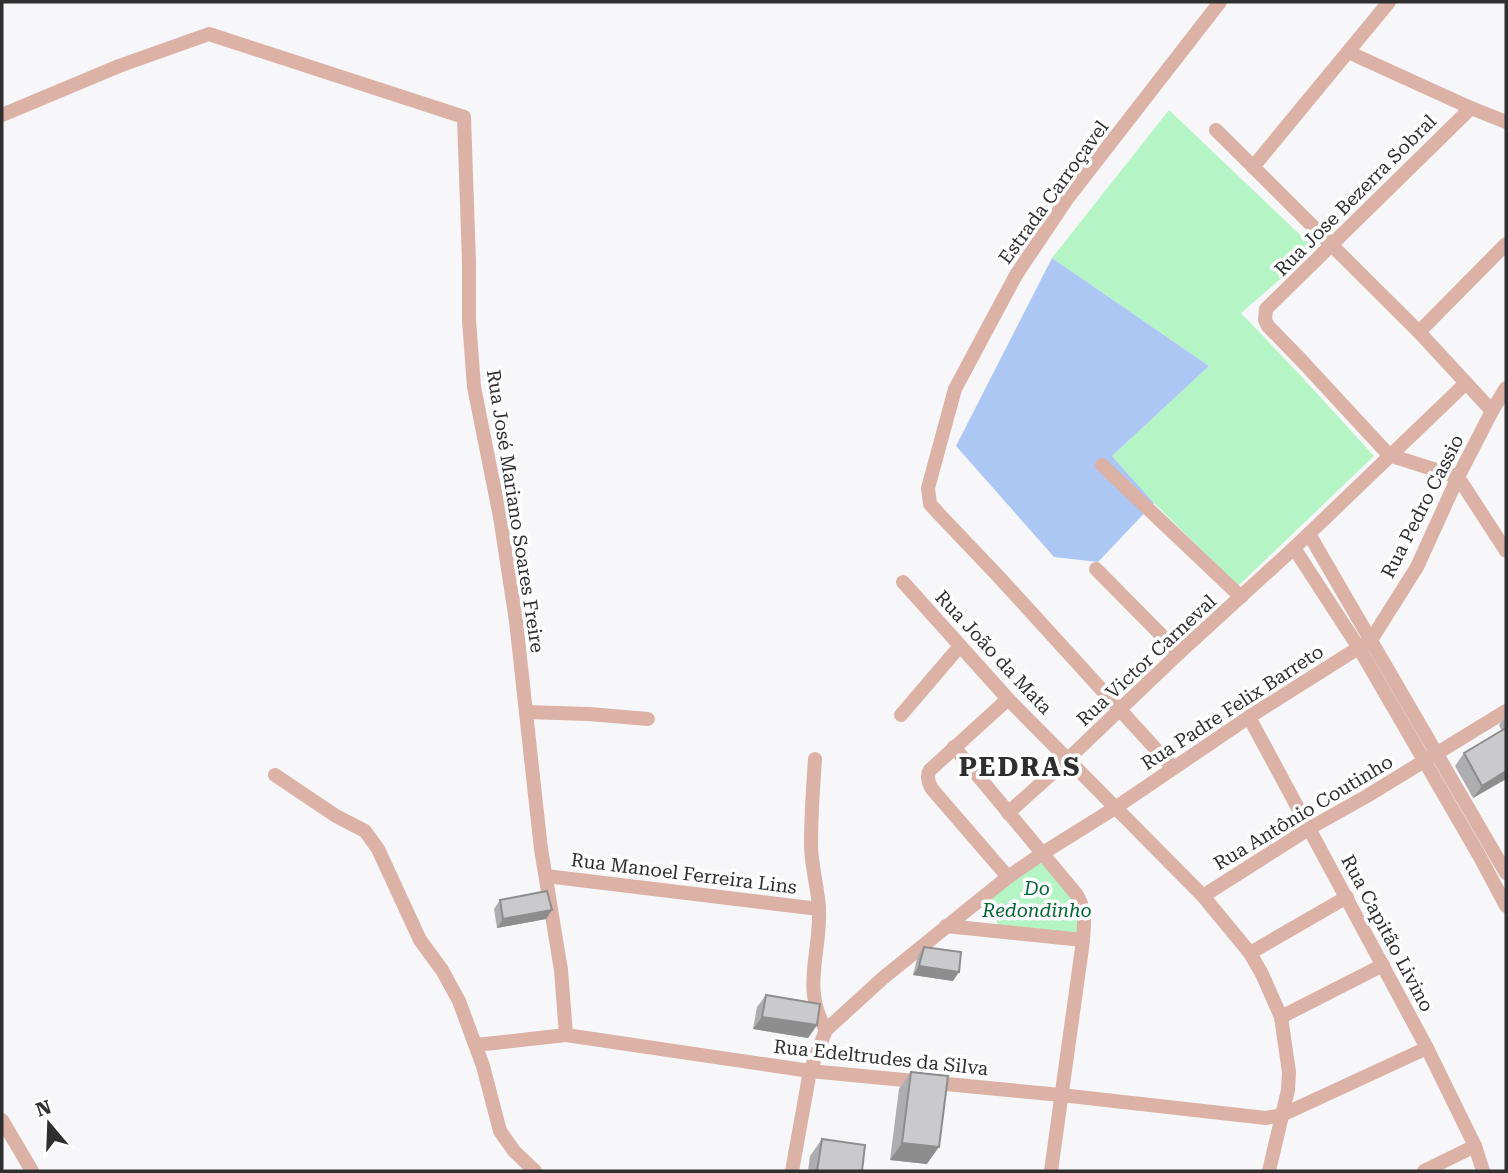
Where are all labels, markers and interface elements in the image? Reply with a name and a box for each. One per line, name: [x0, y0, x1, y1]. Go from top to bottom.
street label: Rua Jose Bezerra Sobral: [1270, 110, 1441, 281]
street label: Estrada Carroçavel: [994, 116, 1113, 269]
street label: Rua José Mariano Soares Freire: [482, 368, 549, 654]
street label: Rua Pedro Cassio: [1376, 431, 1469, 582]
street label: Rua João da Mata: [930, 586, 1057, 720]
street label: Rua Victor Carneval: [1072, 590, 1221, 731]
street label: Rua Padre Felix Barreto: [1137, 640, 1328, 775]
street label: Rua Antônio Coutinho: [1209, 750, 1397, 875]
district label: PEDRAS: [959, 752, 1081, 782]
street label: Rua Manoel Ferreira Lins: [570, 848, 798, 899]
street label: Rua Capitão Livino: [1336, 851, 1439, 1016]
park label: Do Redondinho: [981, 877, 1092, 922]
street label: Rua Edeltrudes da Silva: [773, 1035, 990, 1080]
north arrow: [14, 1089, 84, 1159]
text: N: [33, 1095, 55, 1122]

